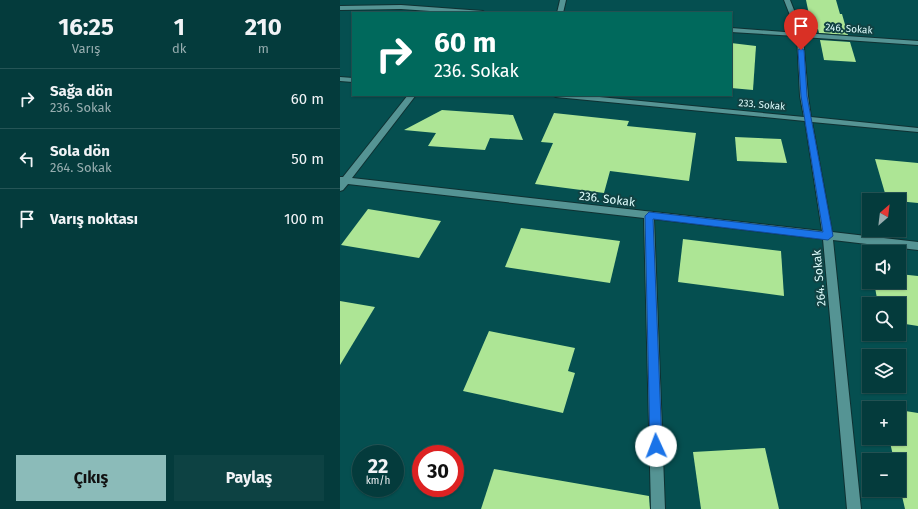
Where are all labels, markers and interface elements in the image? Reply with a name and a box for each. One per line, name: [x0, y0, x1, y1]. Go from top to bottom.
pin: [784, 9, 818, 50]
text: 16:25: [58, 13, 114, 41]
text: 1: [174, 13, 185, 41]
text: 210: [245, 13, 282, 41]
icon: arrive: [790, 15, 812, 37]
street label: 246. Sokak: [825, 21, 874, 37]
text: 60 m: [434, 26, 496, 59]
icon: right: [368, 28, 420, 80]
text: Varış: [72, 41, 100, 56]
text: dk: [172, 41, 187, 56]
text: m: [258, 41, 269, 56]
text: 236. Sokak: [434, 60, 519, 82]
text: Sağa dön: [50, 82, 113, 100]
icon: right: [16, 88, 38, 110]
text: 60 m: [291, 90, 324, 108]
street label: 233. Sokak: [738, 97, 787, 113]
text: 236. Sokak: [50, 100, 111, 115]
text: Sola dön: [50, 142, 110, 160]
icon: left: [16, 148, 38, 170]
text: 50 m: [291, 150, 324, 168]
text: 264. Sokak: [50, 160, 112, 175]
street label: 236. Sokak: [578, 189, 637, 209]
north arrow: [862, 193, 906, 237]
map controls: [862, 193, 906, 497]
icon: arrive: [16, 208, 38, 230]
text: Varış noktası: [50, 210, 138, 228]
text: 100 m: [284, 210, 324, 228]
button: sound: [862, 245, 906, 289]
street label: 264. Sokak: [809, 248, 828, 307]
button: search: [862, 297, 906, 341]
button: layers: [862, 349, 906, 393]
button: +: [862, 401, 906, 445]
position arrow: [635, 425, 677, 467]
speed limit sign: 30: [412, 445, 464, 497]
button: −: [862, 453, 906, 497]
text: 22: [368, 454, 388, 478]
button: Çıkış: [16, 455, 166, 501]
button: Paylaş: [174, 455, 324, 501]
text: km/h: [366, 475, 390, 487]

